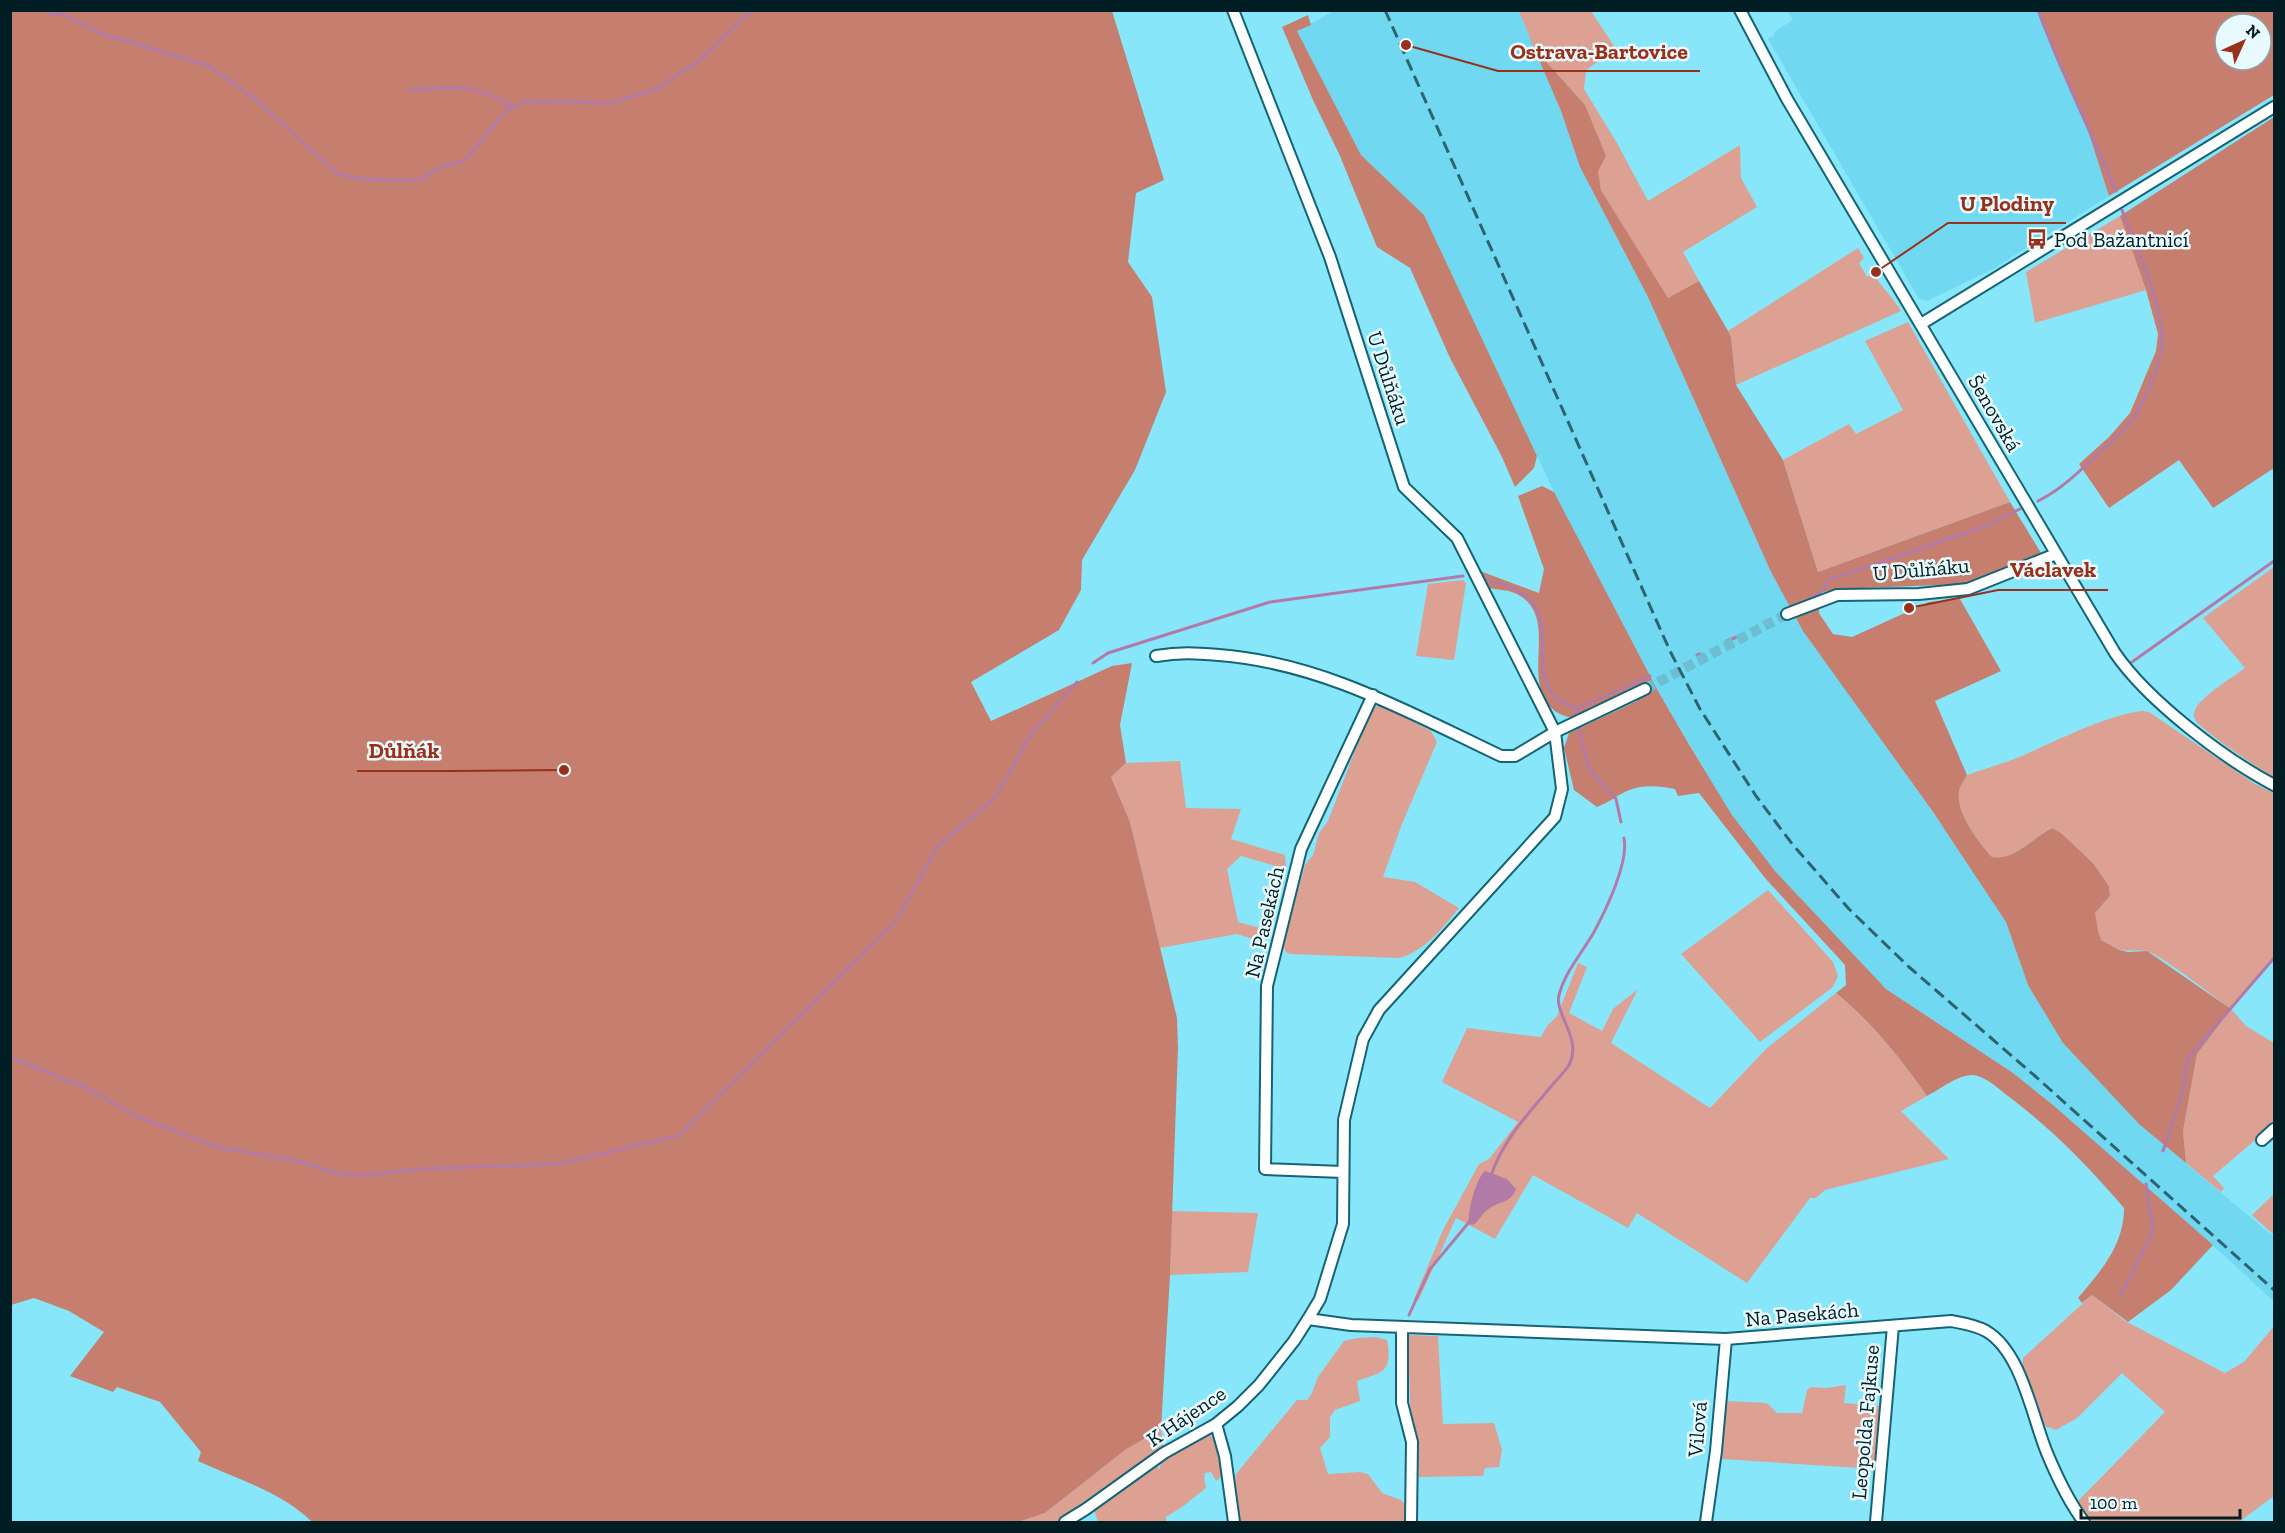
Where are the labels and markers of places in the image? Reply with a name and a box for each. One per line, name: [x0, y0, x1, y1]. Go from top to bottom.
callout: Ostrava-Bartovice: [1498, 31, 1700, 71]
callout: U Plodiny: [1948, 183, 2066, 223]
bus stop icon: Pod Bažantnicí: [2025, 227, 2049, 251]
place label: Pod Bažantnicí: [2054, 227, 2189, 252]
callout: Václavek: [1998, 550, 2108, 590]
callout: Důlňák: [357, 731, 452, 771]

